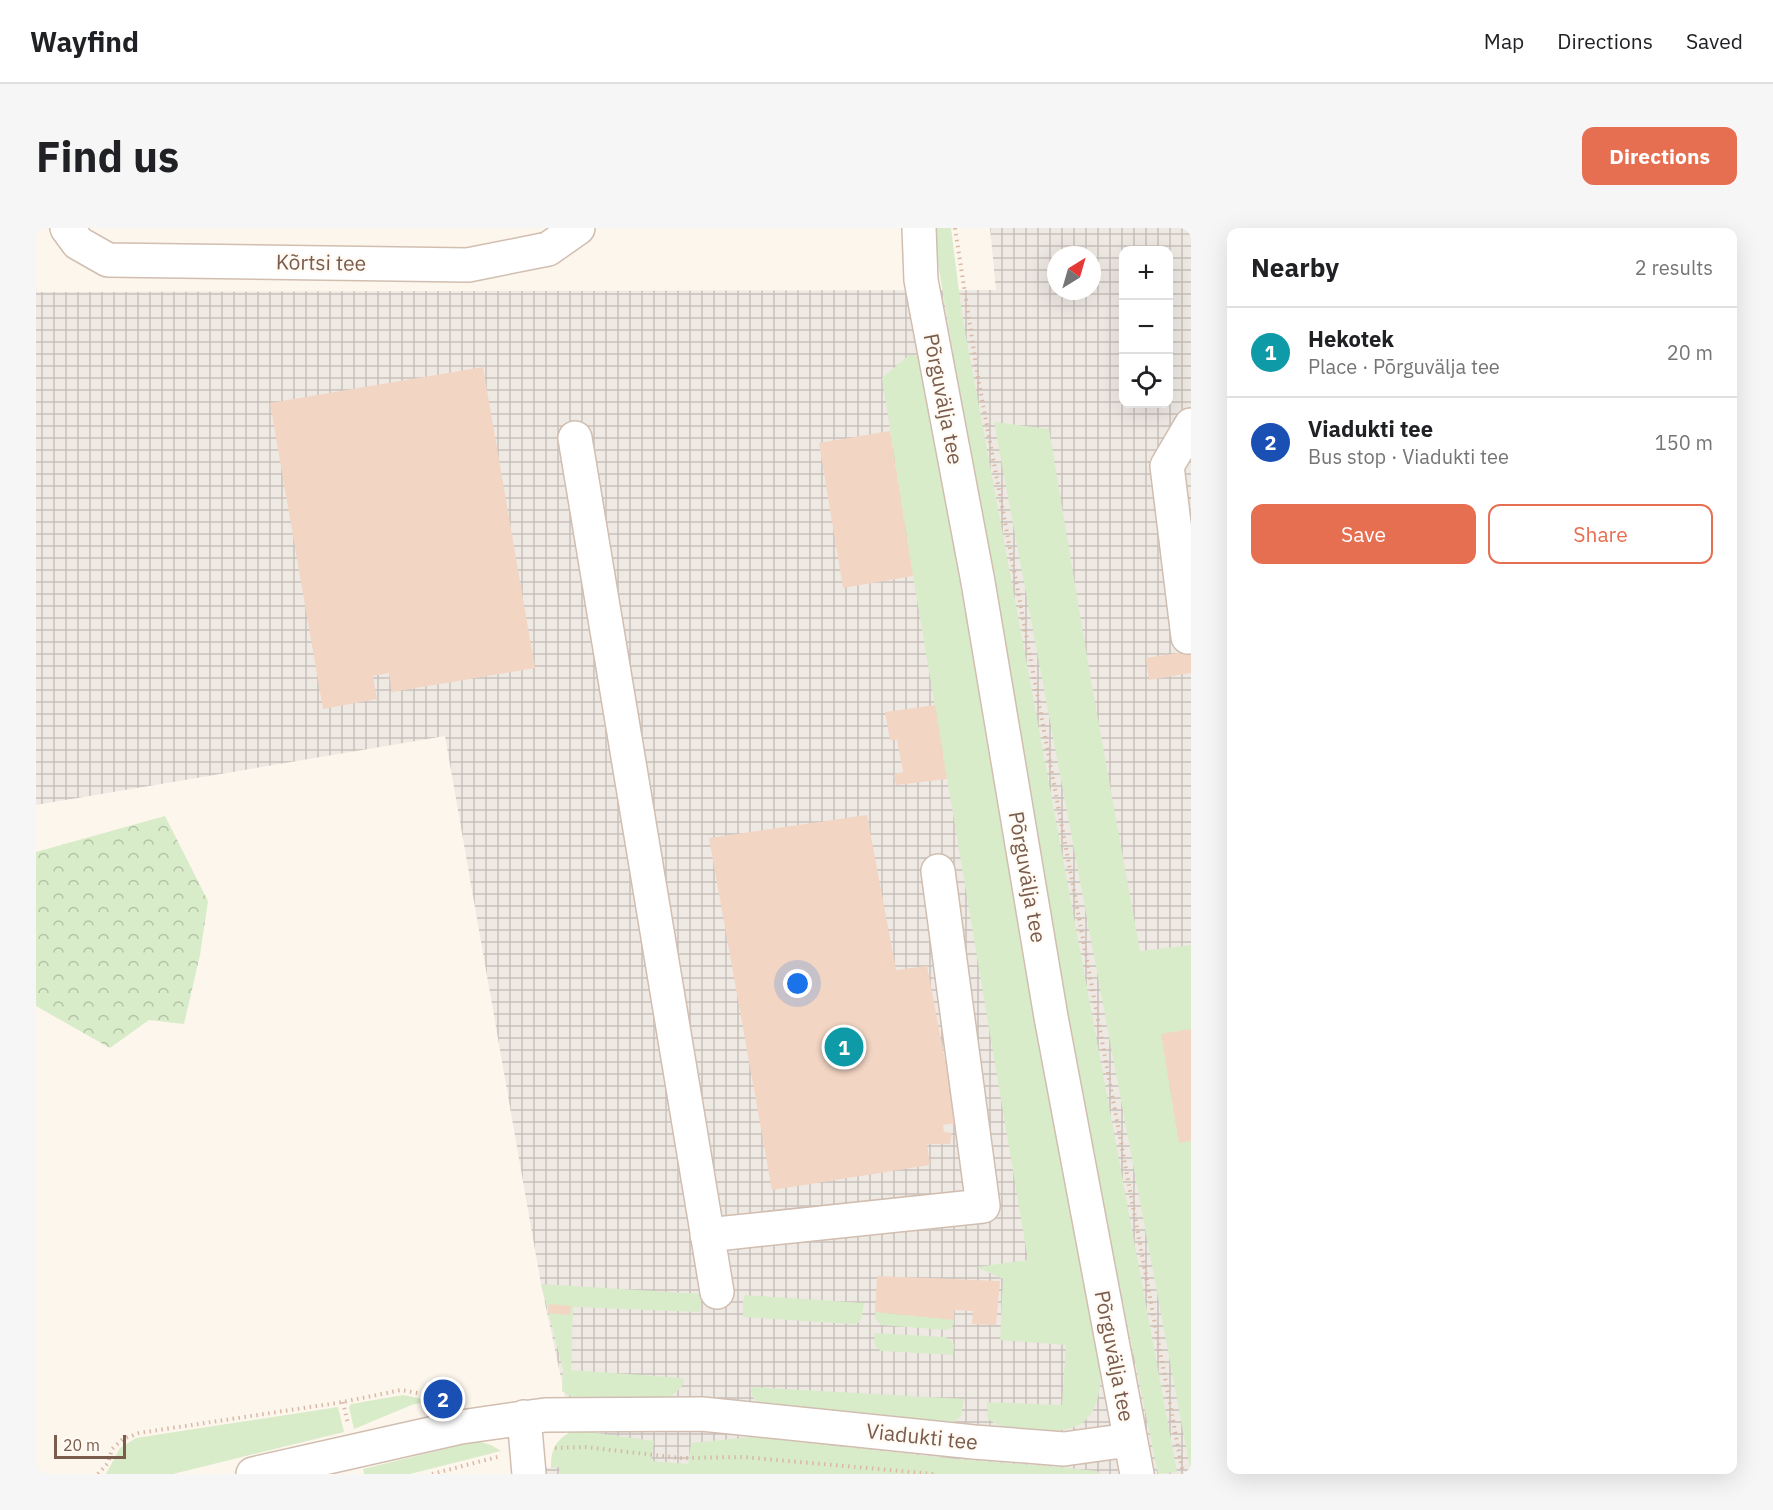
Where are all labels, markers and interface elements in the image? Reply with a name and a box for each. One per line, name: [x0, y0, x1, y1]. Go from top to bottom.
text: Wayfind: [30, 23, 139, 60]
text: Map: [1484, 27, 1524, 55]
text: Directions: [1557, 27, 1653, 55]
text: Saved: [1686, 27, 1743, 55]
button: Directions: [1582, 127, 1737, 185]
text: Find us: [36, 129, 179, 184]
north arrow: [1047, 246, 1101, 300]
map controls: [1119, 246, 1173, 408]
button: +: [1119, 246, 1173, 300]
street label: Kõrtsi tee: [276, 247, 367, 277]
text: Nearby: [1251, 250, 1339, 284]
text: 2 results: [1635, 254, 1713, 281]
button: −: [1119, 300, 1173, 354]
text: Hekotek: [1308, 324, 1394, 353]
street label: Põrguvälja tee: [918, 331, 970, 467]
text: 1: [1265, 339, 1277, 366]
text: 20 m: [1667, 339, 1713, 366]
text: Place · Põrguvälja tee: [1308, 353, 1500, 380]
button: locate: [1119, 354, 1173, 408]
text: Viadukti tee: [1308, 414, 1433, 443]
text: 2: [1265, 429, 1277, 456]
text: 150 m: [1655, 429, 1713, 456]
text: Bus stop · Viadukti tee: [1308, 443, 1509, 470]
button: Save: [1251, 504, 1476, 564]
button: Share: [1488, 504, 1713, 564]
street label: Põrguvälja tee: [1003, 809, 1053, 945]
your location: [783, 969, 812, 998]
pin: 1: [824, 1024, 864, 1070]
street label: Põrguvälja tee: [1089, 1288, 1141, 1424]
pin: 2: [424, 1376, 462, 1422]
street label: Viadukti tee: [865, 1416, 979, 1456]
scale bar: [54, 1432, 126, 1460]
text: 20 m: [63, 1435, 100, 1455]

